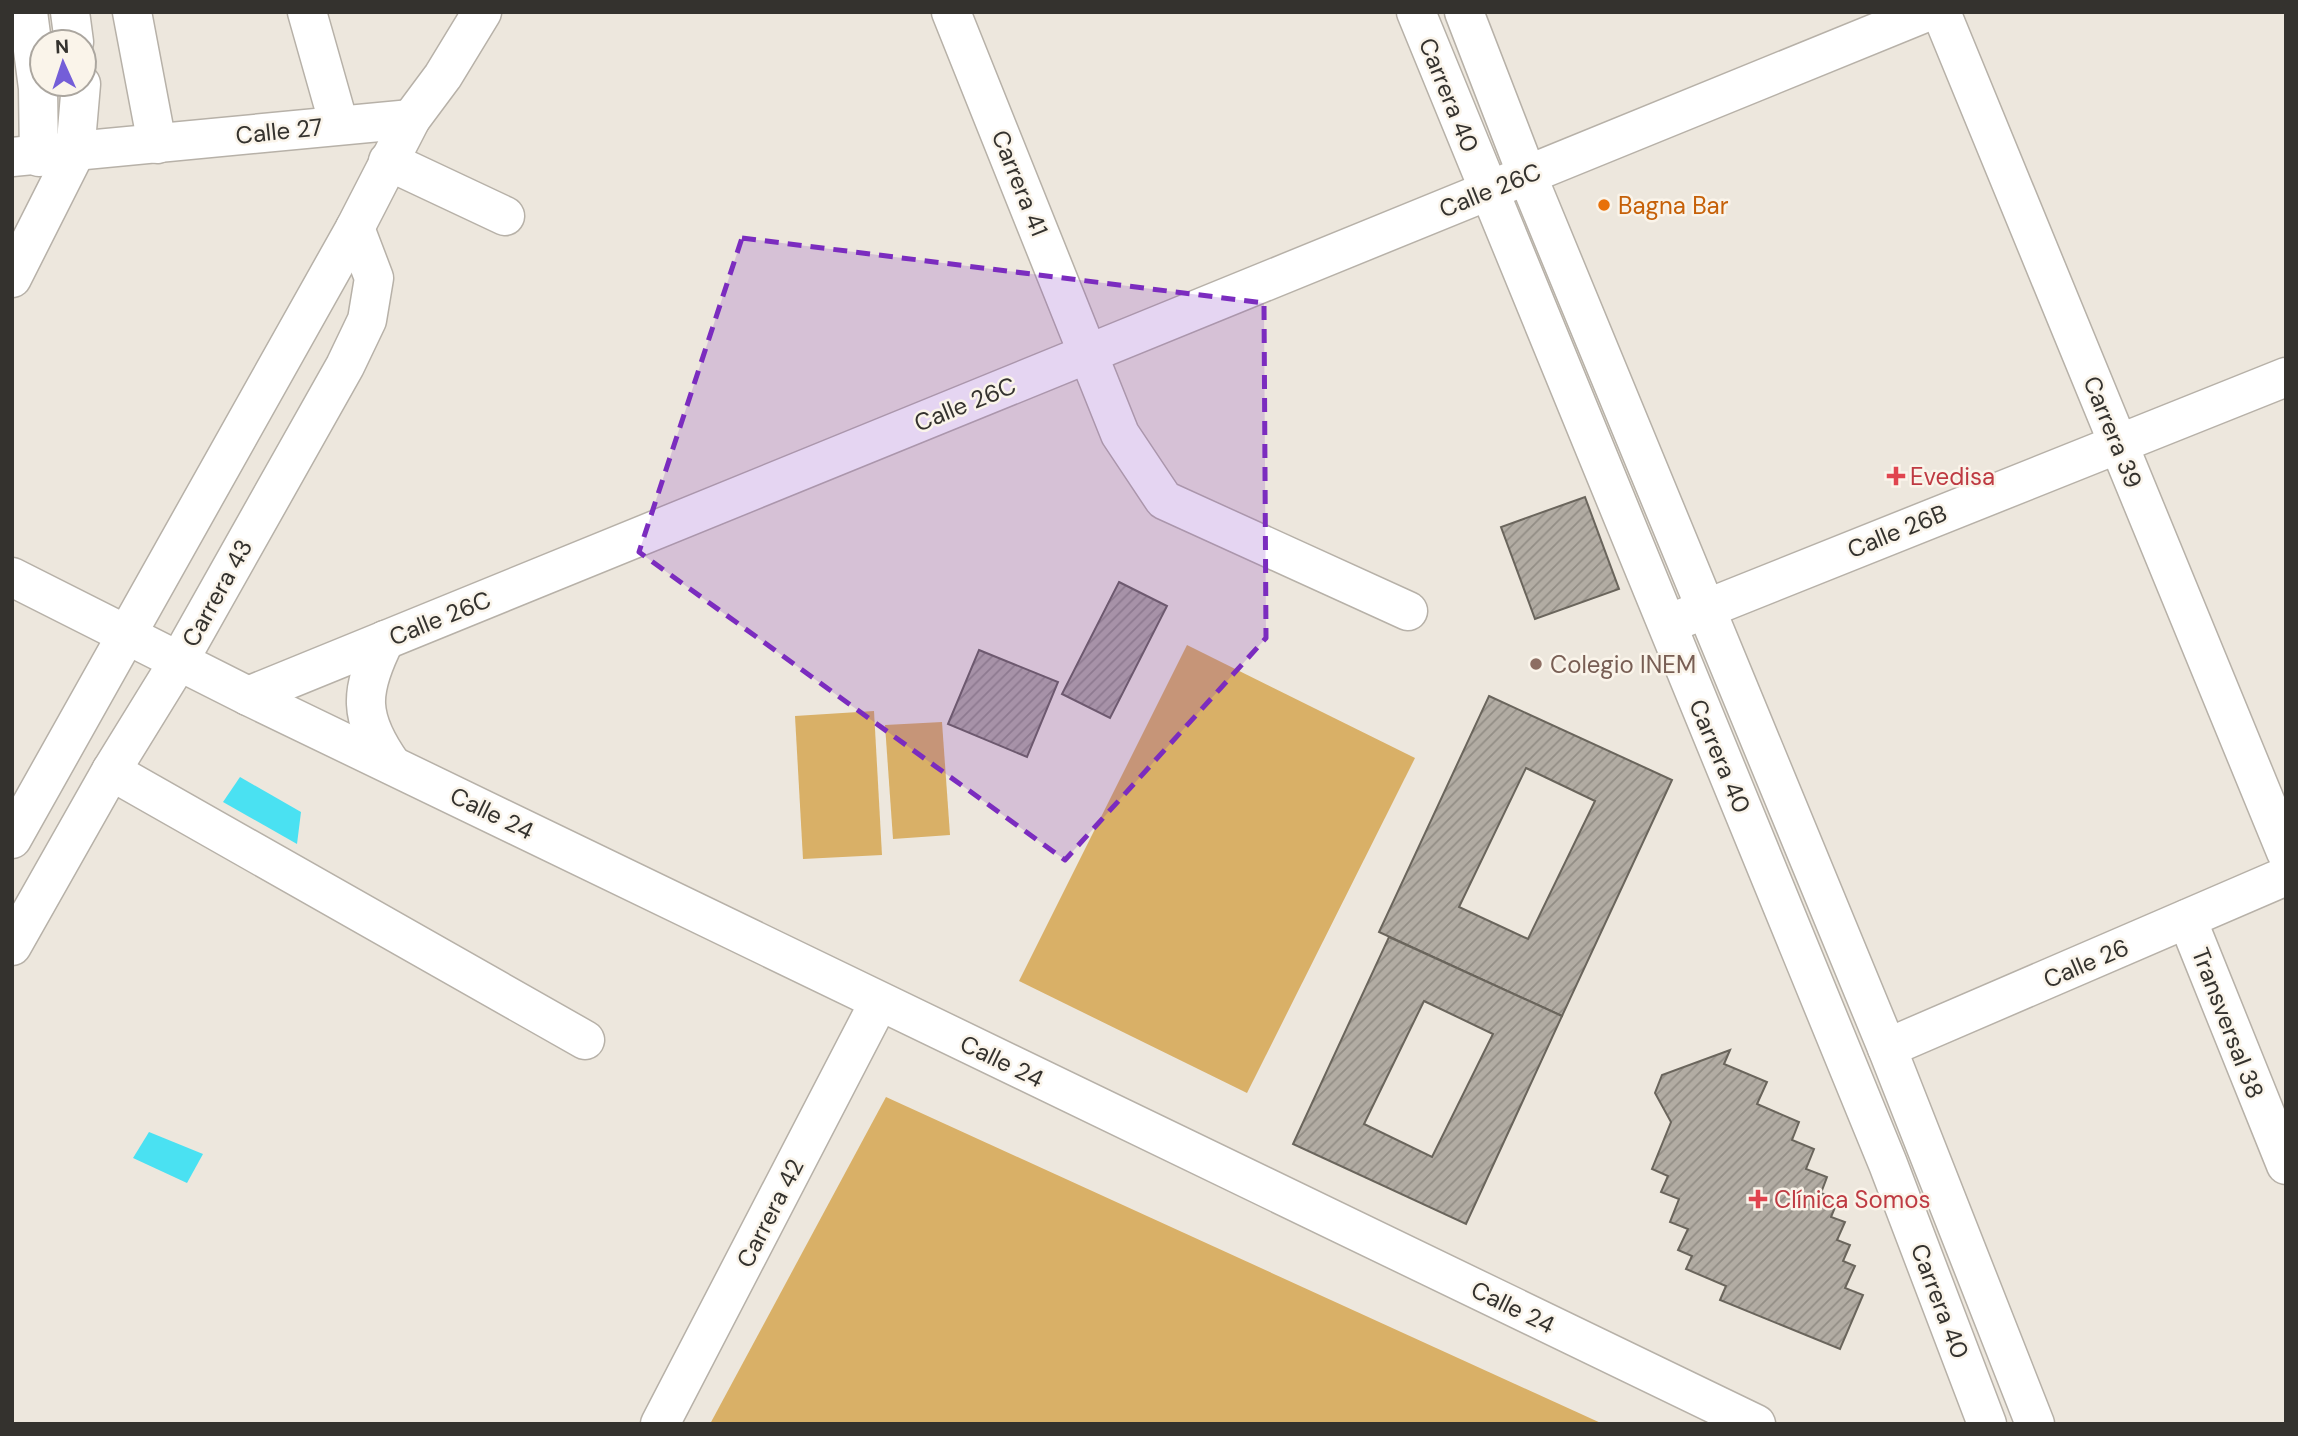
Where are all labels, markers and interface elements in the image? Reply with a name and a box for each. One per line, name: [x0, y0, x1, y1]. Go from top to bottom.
north arrow: [28, 28, 98, 98]
street label: Carrera 40: [1412, 33, 1486, 157]
text: N: [55, 34, 70, 59]
street label: Calle 27: [234, 111, 324, 151]
street label: Carrera 41: [985, 125, 1055, 241]
street label: Calle 26C: [1435, 156, 1545, 224]
place label: Bagna Bar: [1618, 190, 1729, 221]
marker: Bagna Bar: [1596, 197, 1612, 213]
street label: Calle 26C: [910, 370, 1020, 438]
street label: Carrera 39: [2077, 371, 2149, 493]
place label: Evedisa: [1910, 461, 1995, 492]
marker: Evedisa: [1888, 468, 1904, 484]
street label: Calle 26B: [1843, 497, 1951, 565]
street label: Carrera 43: [175, 534, 259, 652]
street label: Calle 26C: [385, 584, 495, 652]
place label: Colegio INEM: [1550, 649, 1696, 680]
marker: Colegio INEM: [1528, 656, 1544, 672]
street label: Carrera 40: [1682, 694, 1758, 818]
street label: Calle 24: [445, 780, 539, 846]
street label: Calle 26: [2039, 931, 2133, 995]
street label: Transversal 38: [2185, 943, 2271, 1103]
street label: Calle 24: [955, 1028, 1049, 1094]
street label: Carrera 42: [729, 1153, 811, 1273]
place label: Clínica Somos: [1774, 1184, 1930, 1215]
marker: Clínica Somos: [1748, 1189, 1768, 1209]
street label: Carrera 40: [1904, 1239, 1976, 1363]
street label: Calle 24: [1466, 1274, 1560, 1340]

